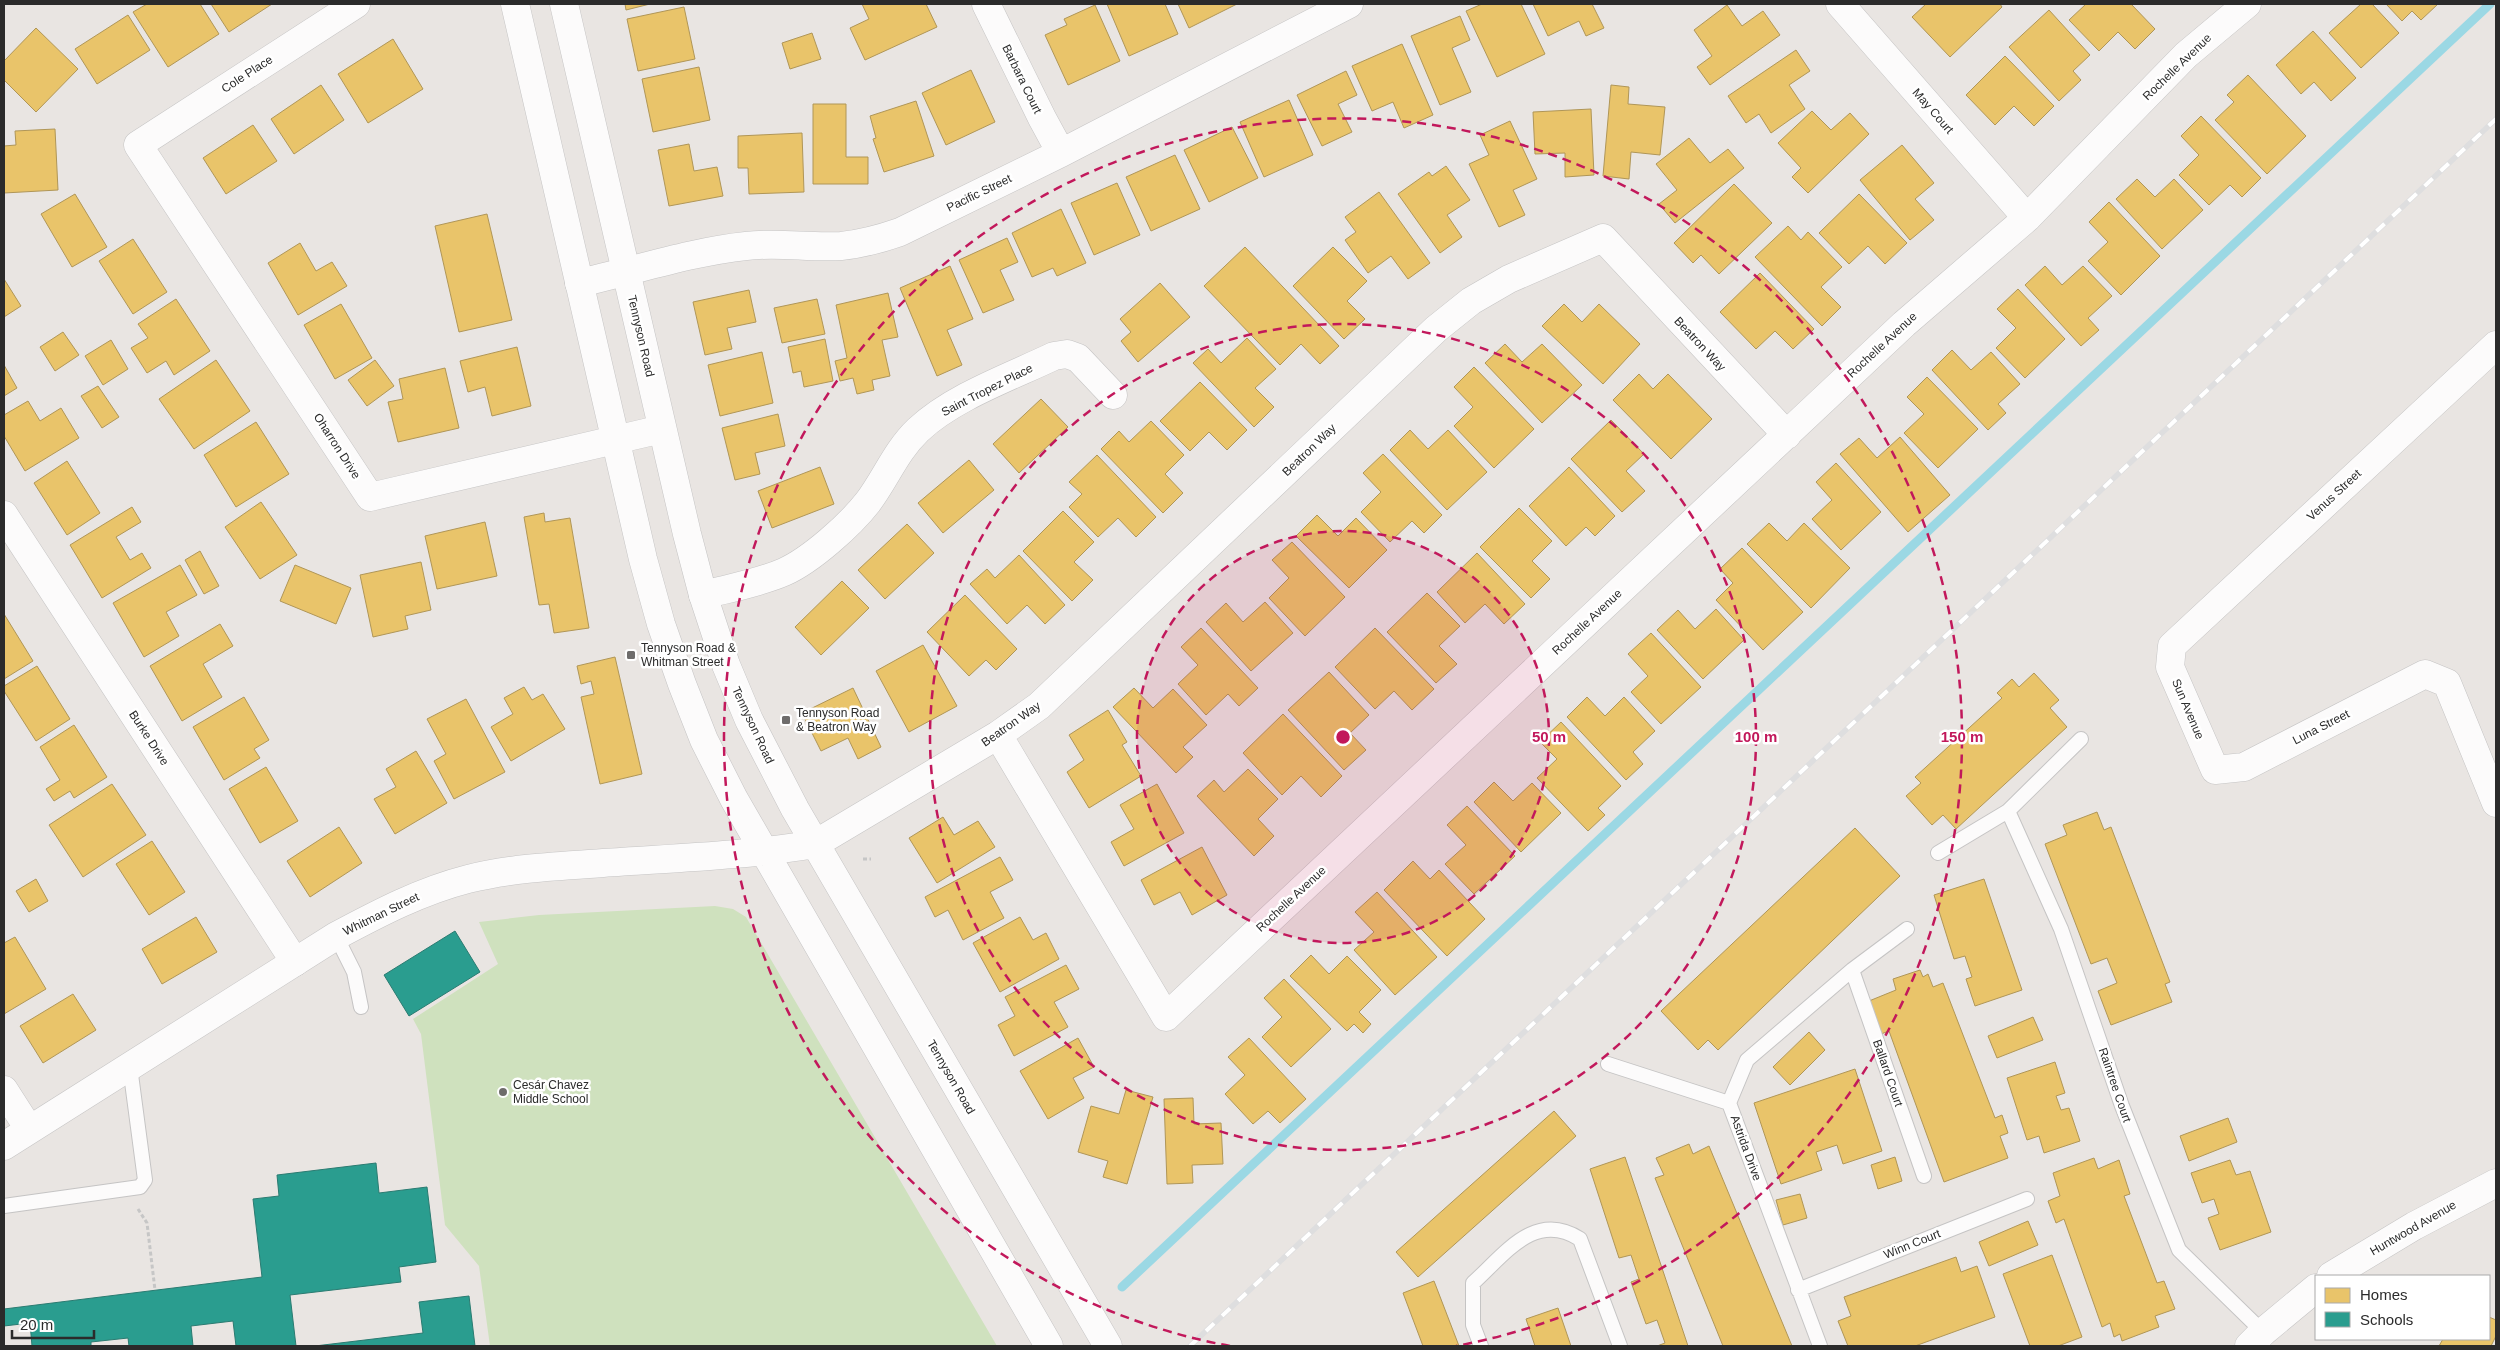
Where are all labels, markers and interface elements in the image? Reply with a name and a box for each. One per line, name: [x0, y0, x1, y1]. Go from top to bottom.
street label: Rochelle Avenue: [2140, 31, 2214, 103]
street label: Barbara Court: [999, 42, 1045, 117]
street label: Cole Place: [219, 52, 275, 96]
street label: May Court: [1910, 86, 1957, 137]
street label: Pacific Street: [944, 171, 1014, 215]
street label: Tennyson Road: [625, 294, 657, 378]
street label: Rochelle Avenue: [1844, 309, 1920, 381]
street label: Beatron Way: [1671, 314, 1729, 374]
street label: Saint Tropez Place: [939, 361, 1035, 419]
street label: Oharron Drive: [311, 411, 364, 482]
street label: Beatron Way: [1279, 421, 1339, 479]
street label: Venus Street: [2304, 466, 2364, 524]
street label: Rochelle Avenue: [1549, 586, 1625, 658]
place label: Tennyson Road & Whitman Street: [641, 641, 736, 669]
marker: Tennyson Road & Whitman Street: [625, 649, 637, 661]
street label: Sun Avenue: [2169, 677, 2207, 742]
street label: Tennyson Road: [729, 684, 777, 766]
street label: Beatron Way: [979, 698, 1043, 750]
place label: Tennyson Road & Beatron Way: [796, 706, 879, 734]
street label: Luna Street: [2290, 706, 2352, 747]
street label: Burke Drive: [126, 708, 172, 768]
marker: Tennyson Road & Beatron Way: [780, 714, 792, 726]
centre of rings: [1334, 728, 1352, 746]
text: 50 m: [1532, 728, 1566, 745]
text: 100 m: [1735, 728, 1777, 745]
text: 150 m: [1941, 728, 1983, 745]
street label: Rochelle Avenue: [1253, 863, 1329, 935]
street label: Whitman Street: [341, 889, 422, 938]
street label: Tennyson Road: [924, 1037, 978, 1117]
street label: Ballard Court: [1870, 1038, 1906, 1109]
street label: Raintree Court: [2096, 1046, 2135, 1125]
place label: Cesár Chavez Middle School: [513, 1078, 589, 1106]
marker: Cesár Chavez Middle School: [497, 1086, 509, 1098]
street label: Astrida Drive: [1728, 1113, 1764, 1183]
street label: Huntwood Avenue: [2367, 1197, 2459, 1258]
street label: Winn Court: [1882, 1226, 1943, 1262]
legend: [2315, 1275, 2490, 1340]
text: Homes: [2360, 1286, 2408, 1303]
scale bar: [12, 1308, 95, 1340]
text: Schools: [2360, 1311, 2413, 1328]
text: 20 m: [20, 1316, 53, 1333]

